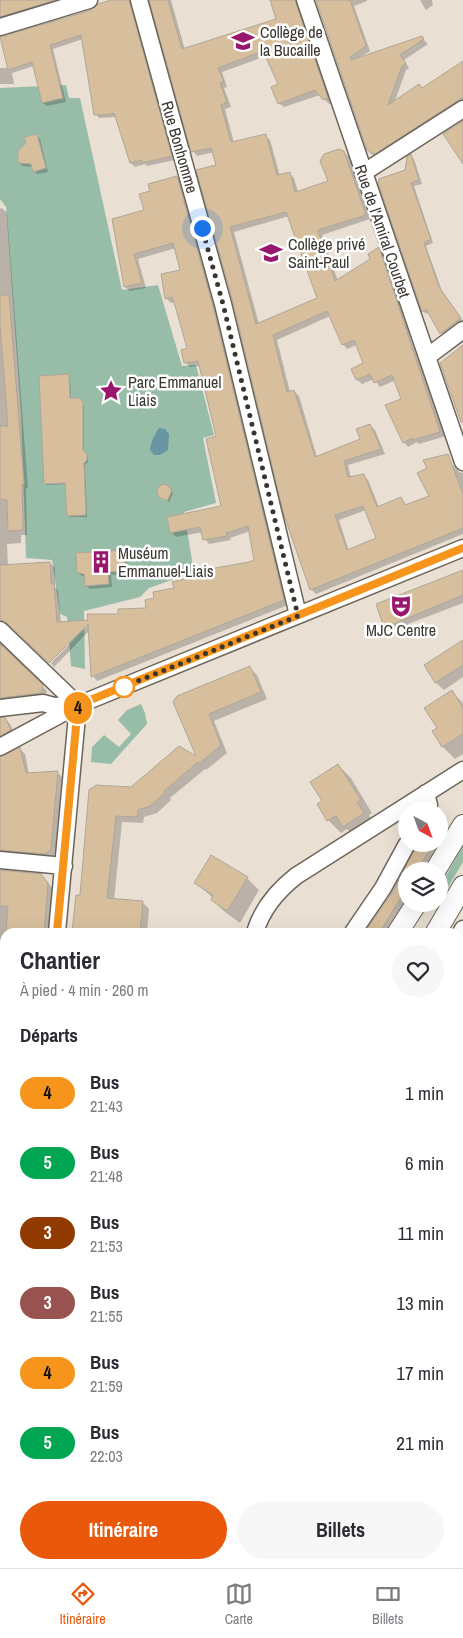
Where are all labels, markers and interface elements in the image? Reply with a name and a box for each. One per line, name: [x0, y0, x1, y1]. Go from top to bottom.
place label: Collège de la Bucaille: [260, 21, 323, 61]
school or university icon: Collège de la Bucaille: [230, 28, 256, 54]
street label: Rue Bonhomme: [156, 98, 204, 196]
street label: Rue de l'Amiral Courbet: [350, 161, 416, 301]
your location: [190, 216, 215, 241]
place label: Collège privé Saint-Paul: [288, 233, 365, 273]
school or university icon: Collège privé Saint-Paul: [258, 240, 284, 266]
place label: Parc Emmanuel Liais: [128, 371, 221, 411]
place icon: Parc Emmanuel Liais: [98, 378, 124, 404]
place label: Muséum Emmanuel-Liais: [118, 542, 214, 582]
building icon: Muséum Emmanuel-Liais: [88, 549, 114, 575]
theatre icon: MJC Centre: [388, 593, 414, 619]
place label: MJC Centre: [366, 619, 436, 641]
unlabelled marker: [113, 676, 135, 698]
line badge: 4: [62, 692, 94, 724]
text: 4: [74, 695, 82, 720]
north arrow: [398, 802, 448, 852]
map controls: [398, 802, 448, 912]
button: layers: [398, 862, 448, 912]
text: Chantier: [20, 944, 100, 976]
button: heart: [392, 945, 444, 997]
text: À pied · 4 min · 260 m: [20, 979, 148, 1001]
text: Départs: [20, 1022, 78, 1048]
text: Bus: [90, 1069, 119, 1095]
text: 4: [43, 1080, 52, 1105]
text: 1 min: [405, 1080, 444, 1106]
text: 21:43: [90, 1095, 123, 1117]
text: Bus: [90, 1139, 119, 1165]
text: 5: [43, 1150, 52, 1175]
text: 6 min: [405, 1150, 444, 1176]
text: 21:48: [90, 1165, 123, 1187]
text: Bus: [90, 1209, 119, 1235]
text: 3: [43, 1220, 52, 1245]
text: 11 min: [398, 1220, 444, 1246]
text: 21:53: [90, 1235, 123, 1257]
text: Bus: [90, 1279, 119, 1305]
text: 3: [43, 1290, 52, 1315]
text: 13 min: [396, 1290, 444, 1316]
text: 21:55: [90, 1305, 123, 1327]
text: Bus: [90, 1349, 119, 1375]
text: 4: [43, 1360, 52, 1385]
text: 17 min: [396, 1360, 444, 1386]
text: 21:59: [90, 1375, 123, 1397]
text: Bus: [90, 1419, 119, 1445]
text: 5: [43, 1430, 52, 1455]
text: 21 min: [396, 1430, 444, 1456]
text: 22:03: [90, 1445, 123, 1467]
button: Itinéraire: [20, 1501, 227, 1559]
button: Billets: [237, 1501, 444, 1559]
tab: Itinéraire: [60, 1580, 106, 1628]
tab: Carte: [225, 1580, 253, 1628]
tab: Billets: [372, 1580, 403, 1628]

